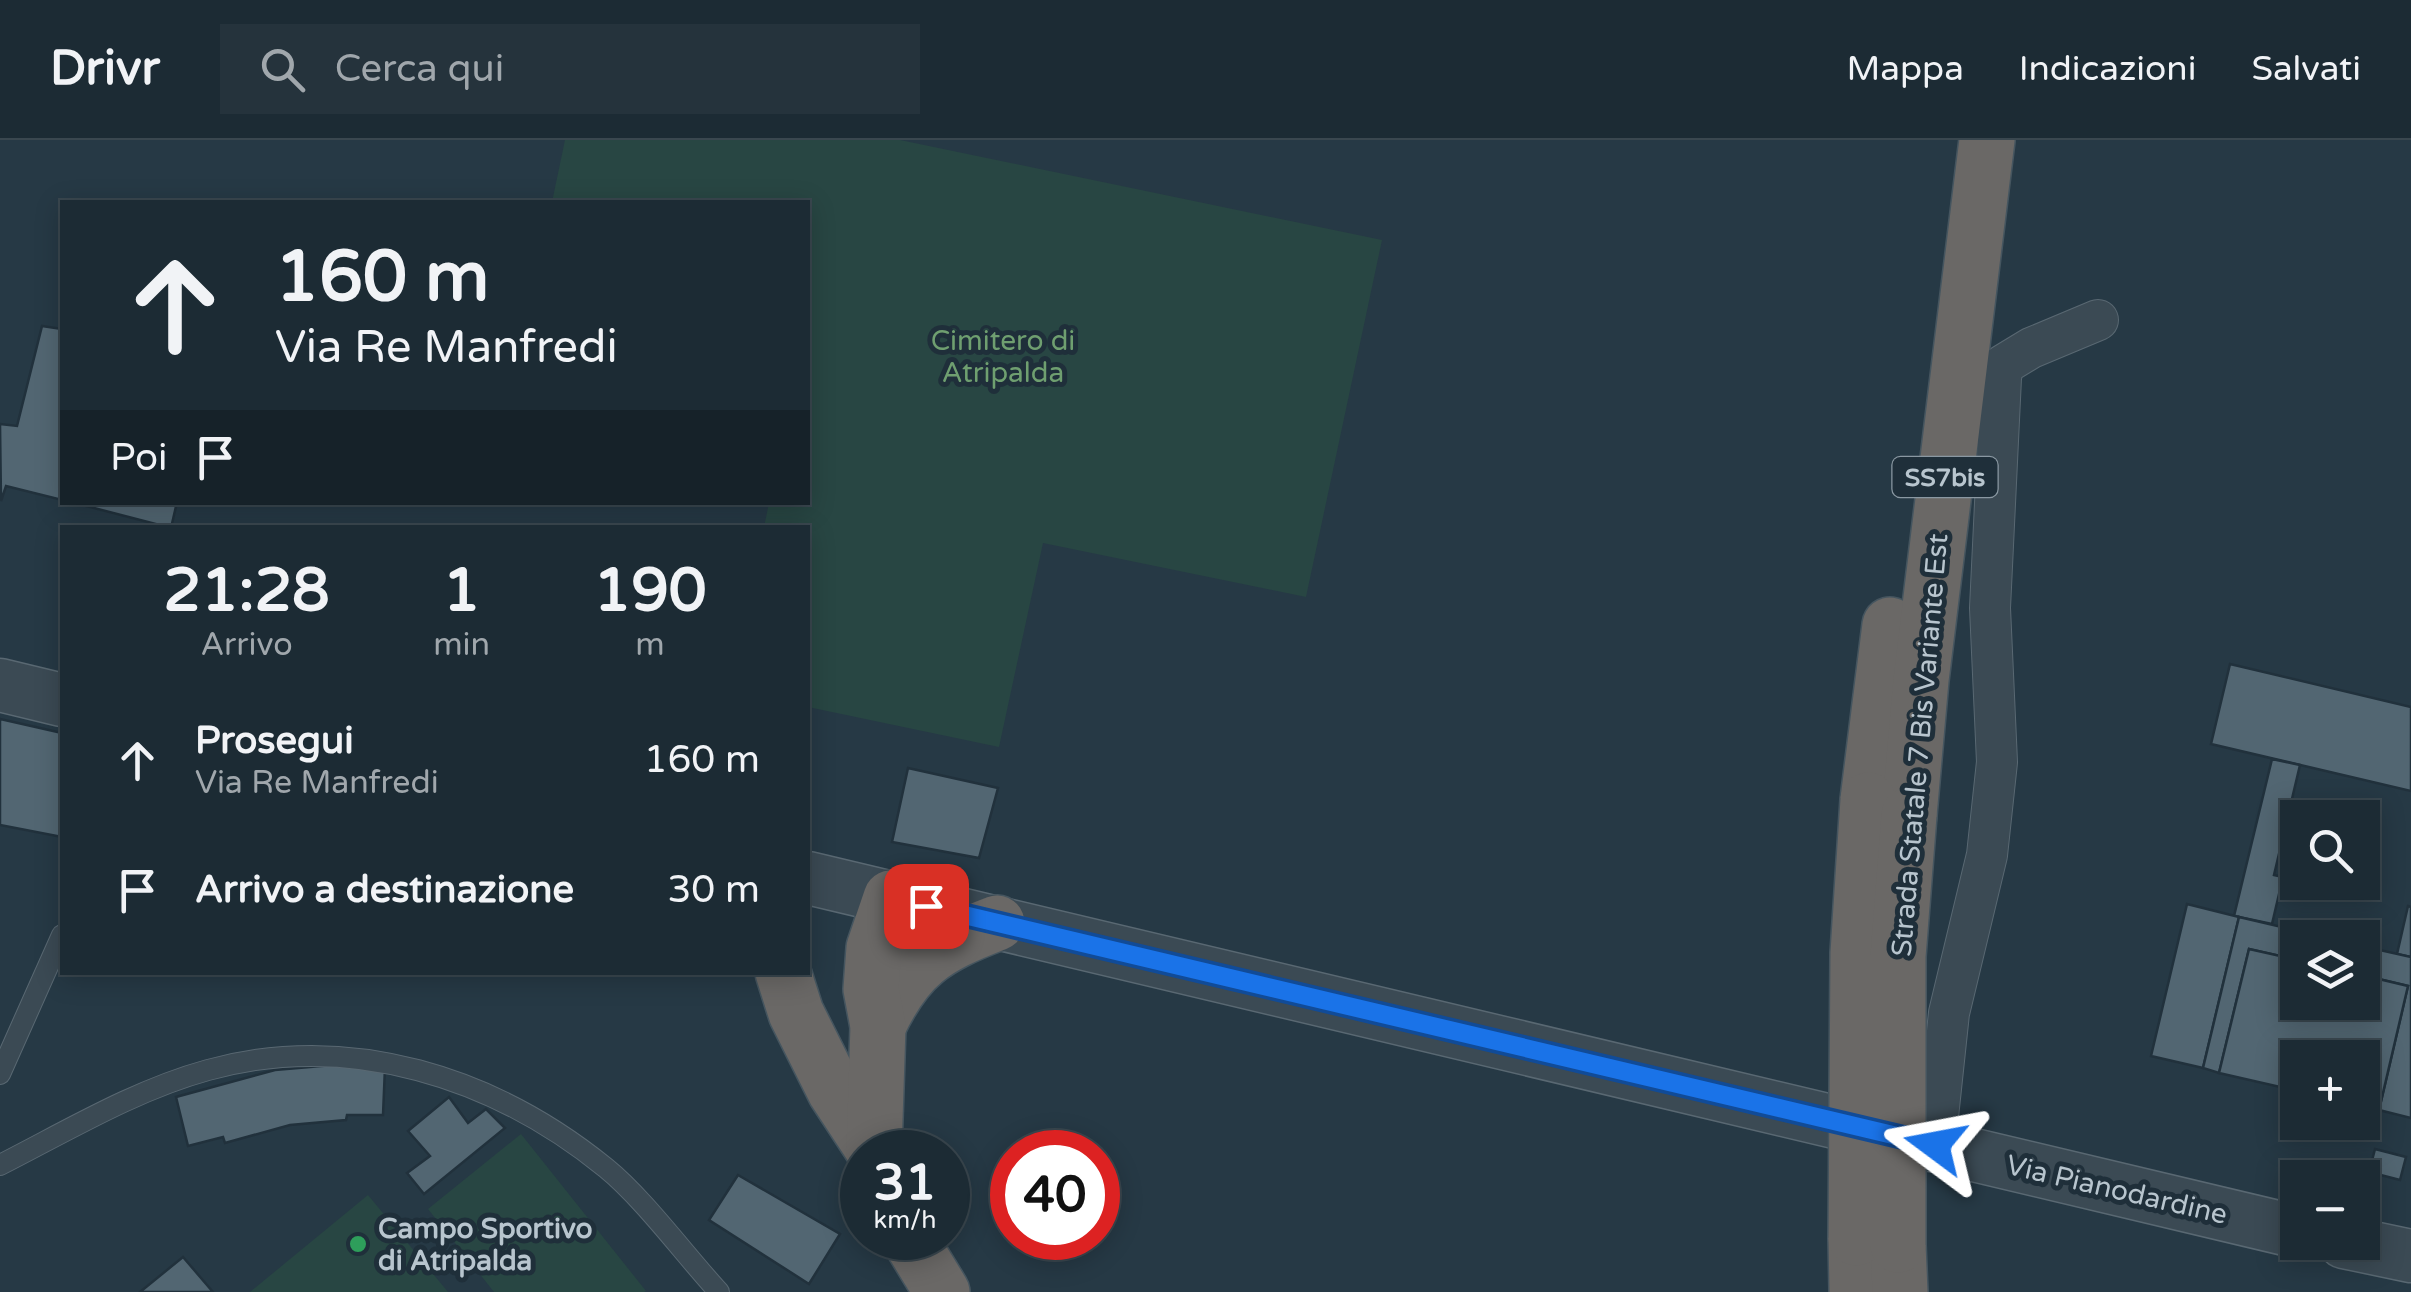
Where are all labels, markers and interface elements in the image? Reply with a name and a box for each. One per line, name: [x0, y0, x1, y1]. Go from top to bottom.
search box: [220, 24, 920, 114]
text: Drivr: [50, 40, 160, 98]
icon: search: [255, 42, 310, 97]
text: Cerca qui: [335, 46, 504, 92]
text: Mappa: [1847, 48, 1964, 90]
text: Indicazioni: [2019, 48, 2196, 90]
text: Salvati: [2251, 48, 2361, 90]
text: 160 m: [275, 236, 489, 320]
icon: ahead: [110, 240, 240, 370]
text: Via Re Manfredi: [275, 321, 618, 375]
park label: Cimitero di Atripalda: [931, 324, 1075, 390]
icon: arrive: [188, 430, 243, 485]
text: Poi: [110, 435, 168, 481]
road number: SS7bis: [1892, 457, 1998, 497]
street label: Strada Statale 7 Bis Variante Est: [1885, 532, 1955, 958]
text: 21:28: [163, 555, 330, 627]
text: 1: [443, 555, 480, 627]
text: 190: [593, 555, 707, 627]
text: Arrivo: [200, 626, 293, 664]
text: min: [433, 626, 490, 664]
text: m: [635, 626, 665, 664]
text: Prosegui: [195, 718, 354, 764]
icon: ahead: [110, 733, 165, 788]
text: 160 m: [644, 737, 760, 783]
text: Via Re Manfredi: [195, 764, 439, 802]
map controls: [2280, 800, 2380, 1260]
button: search: [2280, 800, 2380, 900]
icon: arrive: [110, 863, 165, 918]
pin: [884, 864, 969, 949]
text: Arrivo a destinazione: [195, 867, 574, 913]
text: 30 m: [668, 867, 760, 913]
icon: arrive: [899, 879, 954, 934]
button: layers: [2280, 920, 2380, 1020]
button: +: [2280, 1040, 2380, 1140]
position arrow: [1883, 1093, 1987, 1197]
speed limit sign: 40: [990, 1130, 1120, 1260]
street label: Via Pianodardine: [2003, 1148, 2231, 1232]
text: 31: [874, 1153, 936, 1213]
button: −: [2280, 1160, 2380, 1260]
text: km/h: [874, 1205, 936, 1235]
place label: Campo Sportivo di Atripalda: [378, 1212, 593, 1278]
marker: Campo Sportivo di Atripalda: [347, 1233, 369, 1255]

